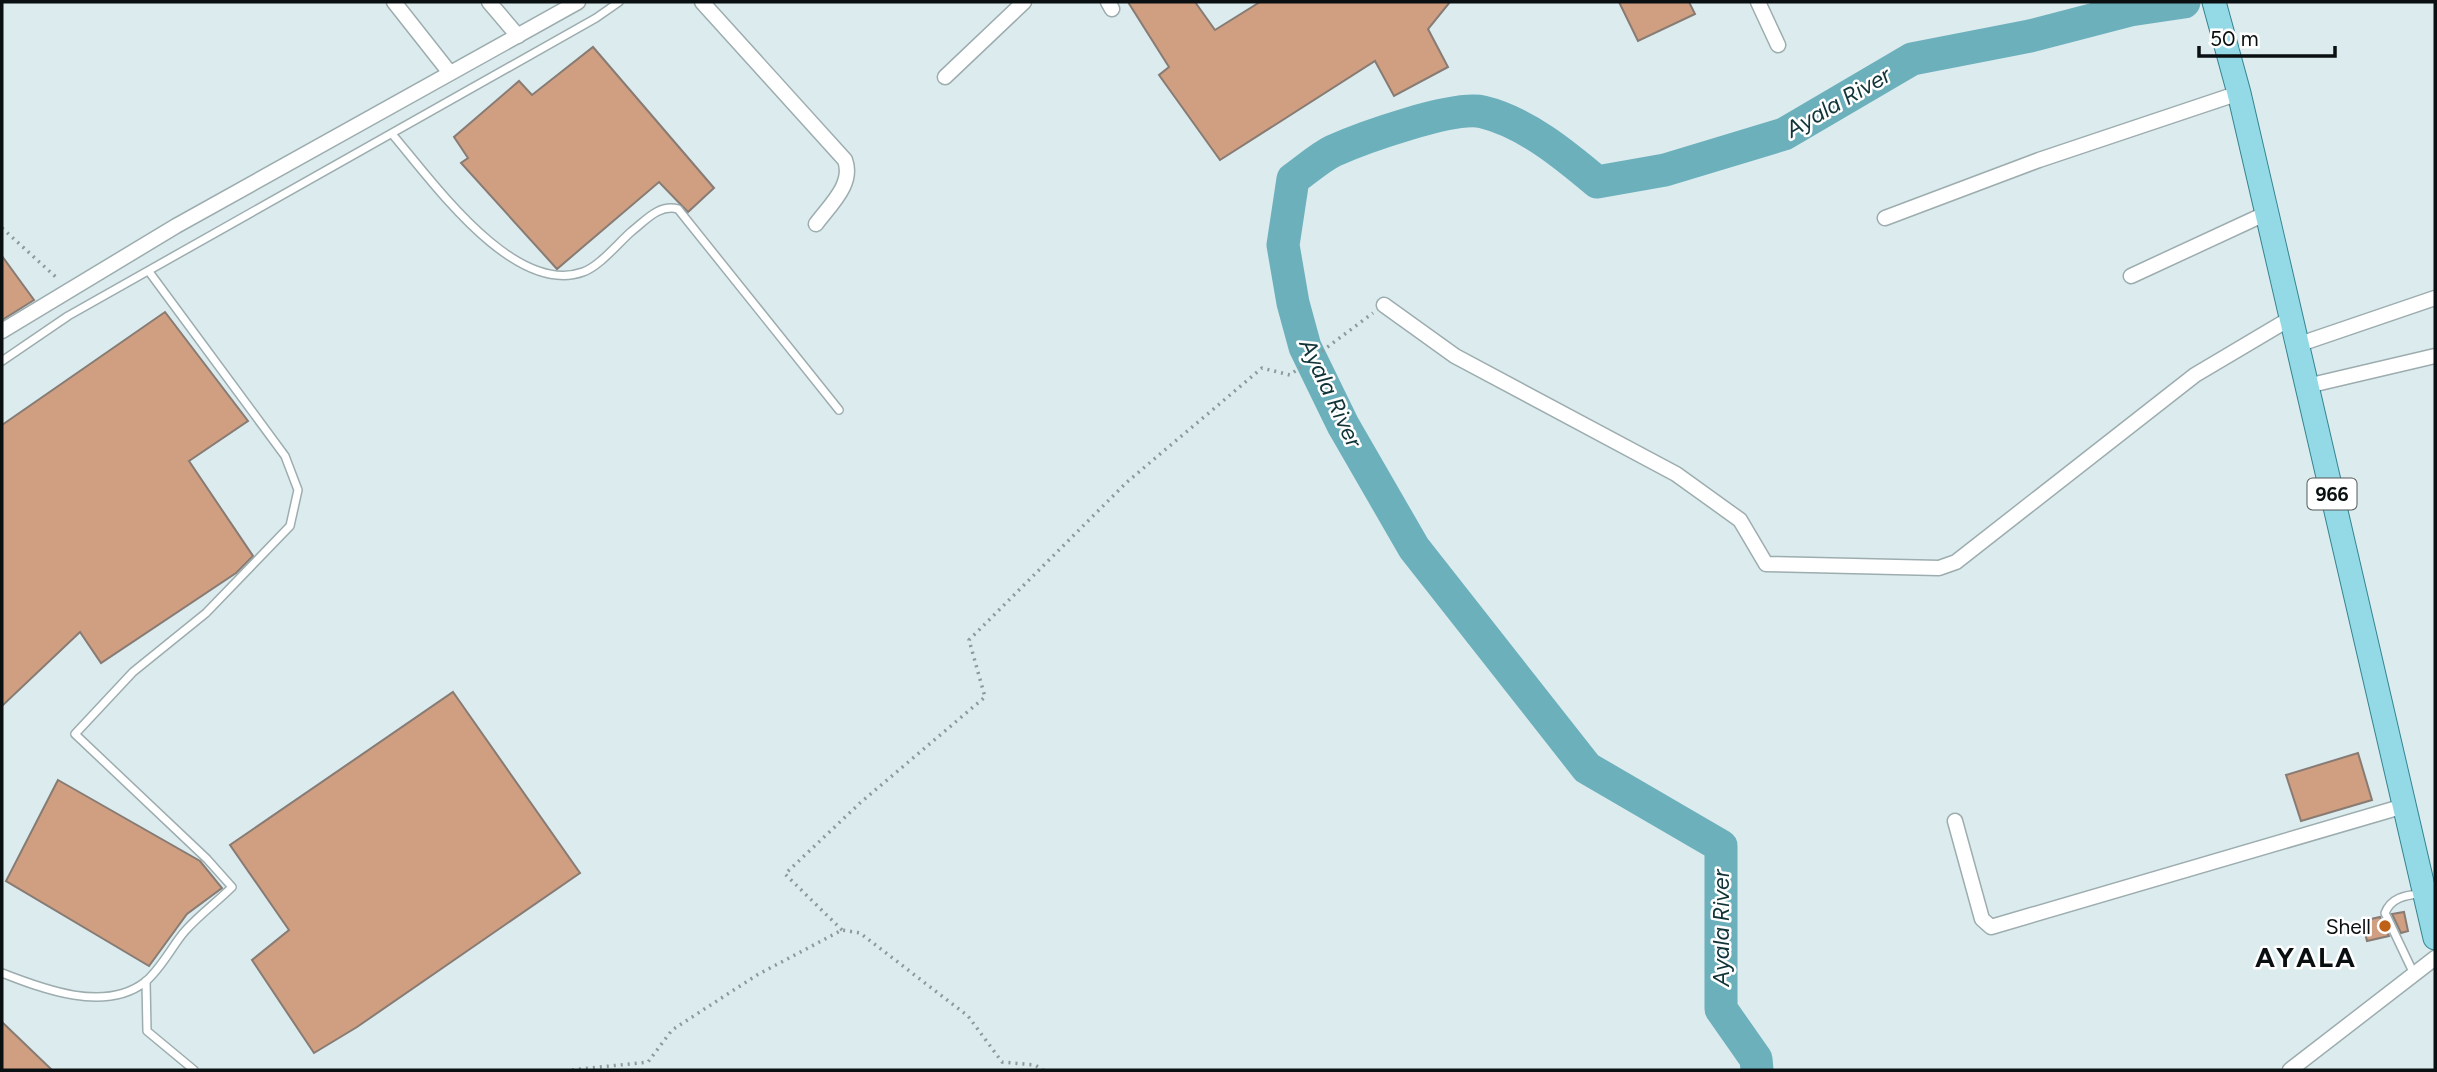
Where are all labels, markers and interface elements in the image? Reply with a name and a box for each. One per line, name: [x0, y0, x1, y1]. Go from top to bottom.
scale bar: [2199, 14, 2336, 58]
text: 50 m: [2210, 26, 2259, 51]
water label: Ayala River: [1780, 60, 1897, 144]
water label: Ayala River: [1293, 333, 1369, 453]
road number: 966: [2308, 478, 2356, 509]
water label: Ayala River: [1707, 868, 1735, 987]
place label: Shell: [2326, 914, 2371, 939]
marker: Shell: [2377, 918, 2393, 934]
district label: AYALA: [2255, 940, 2357, 974]

